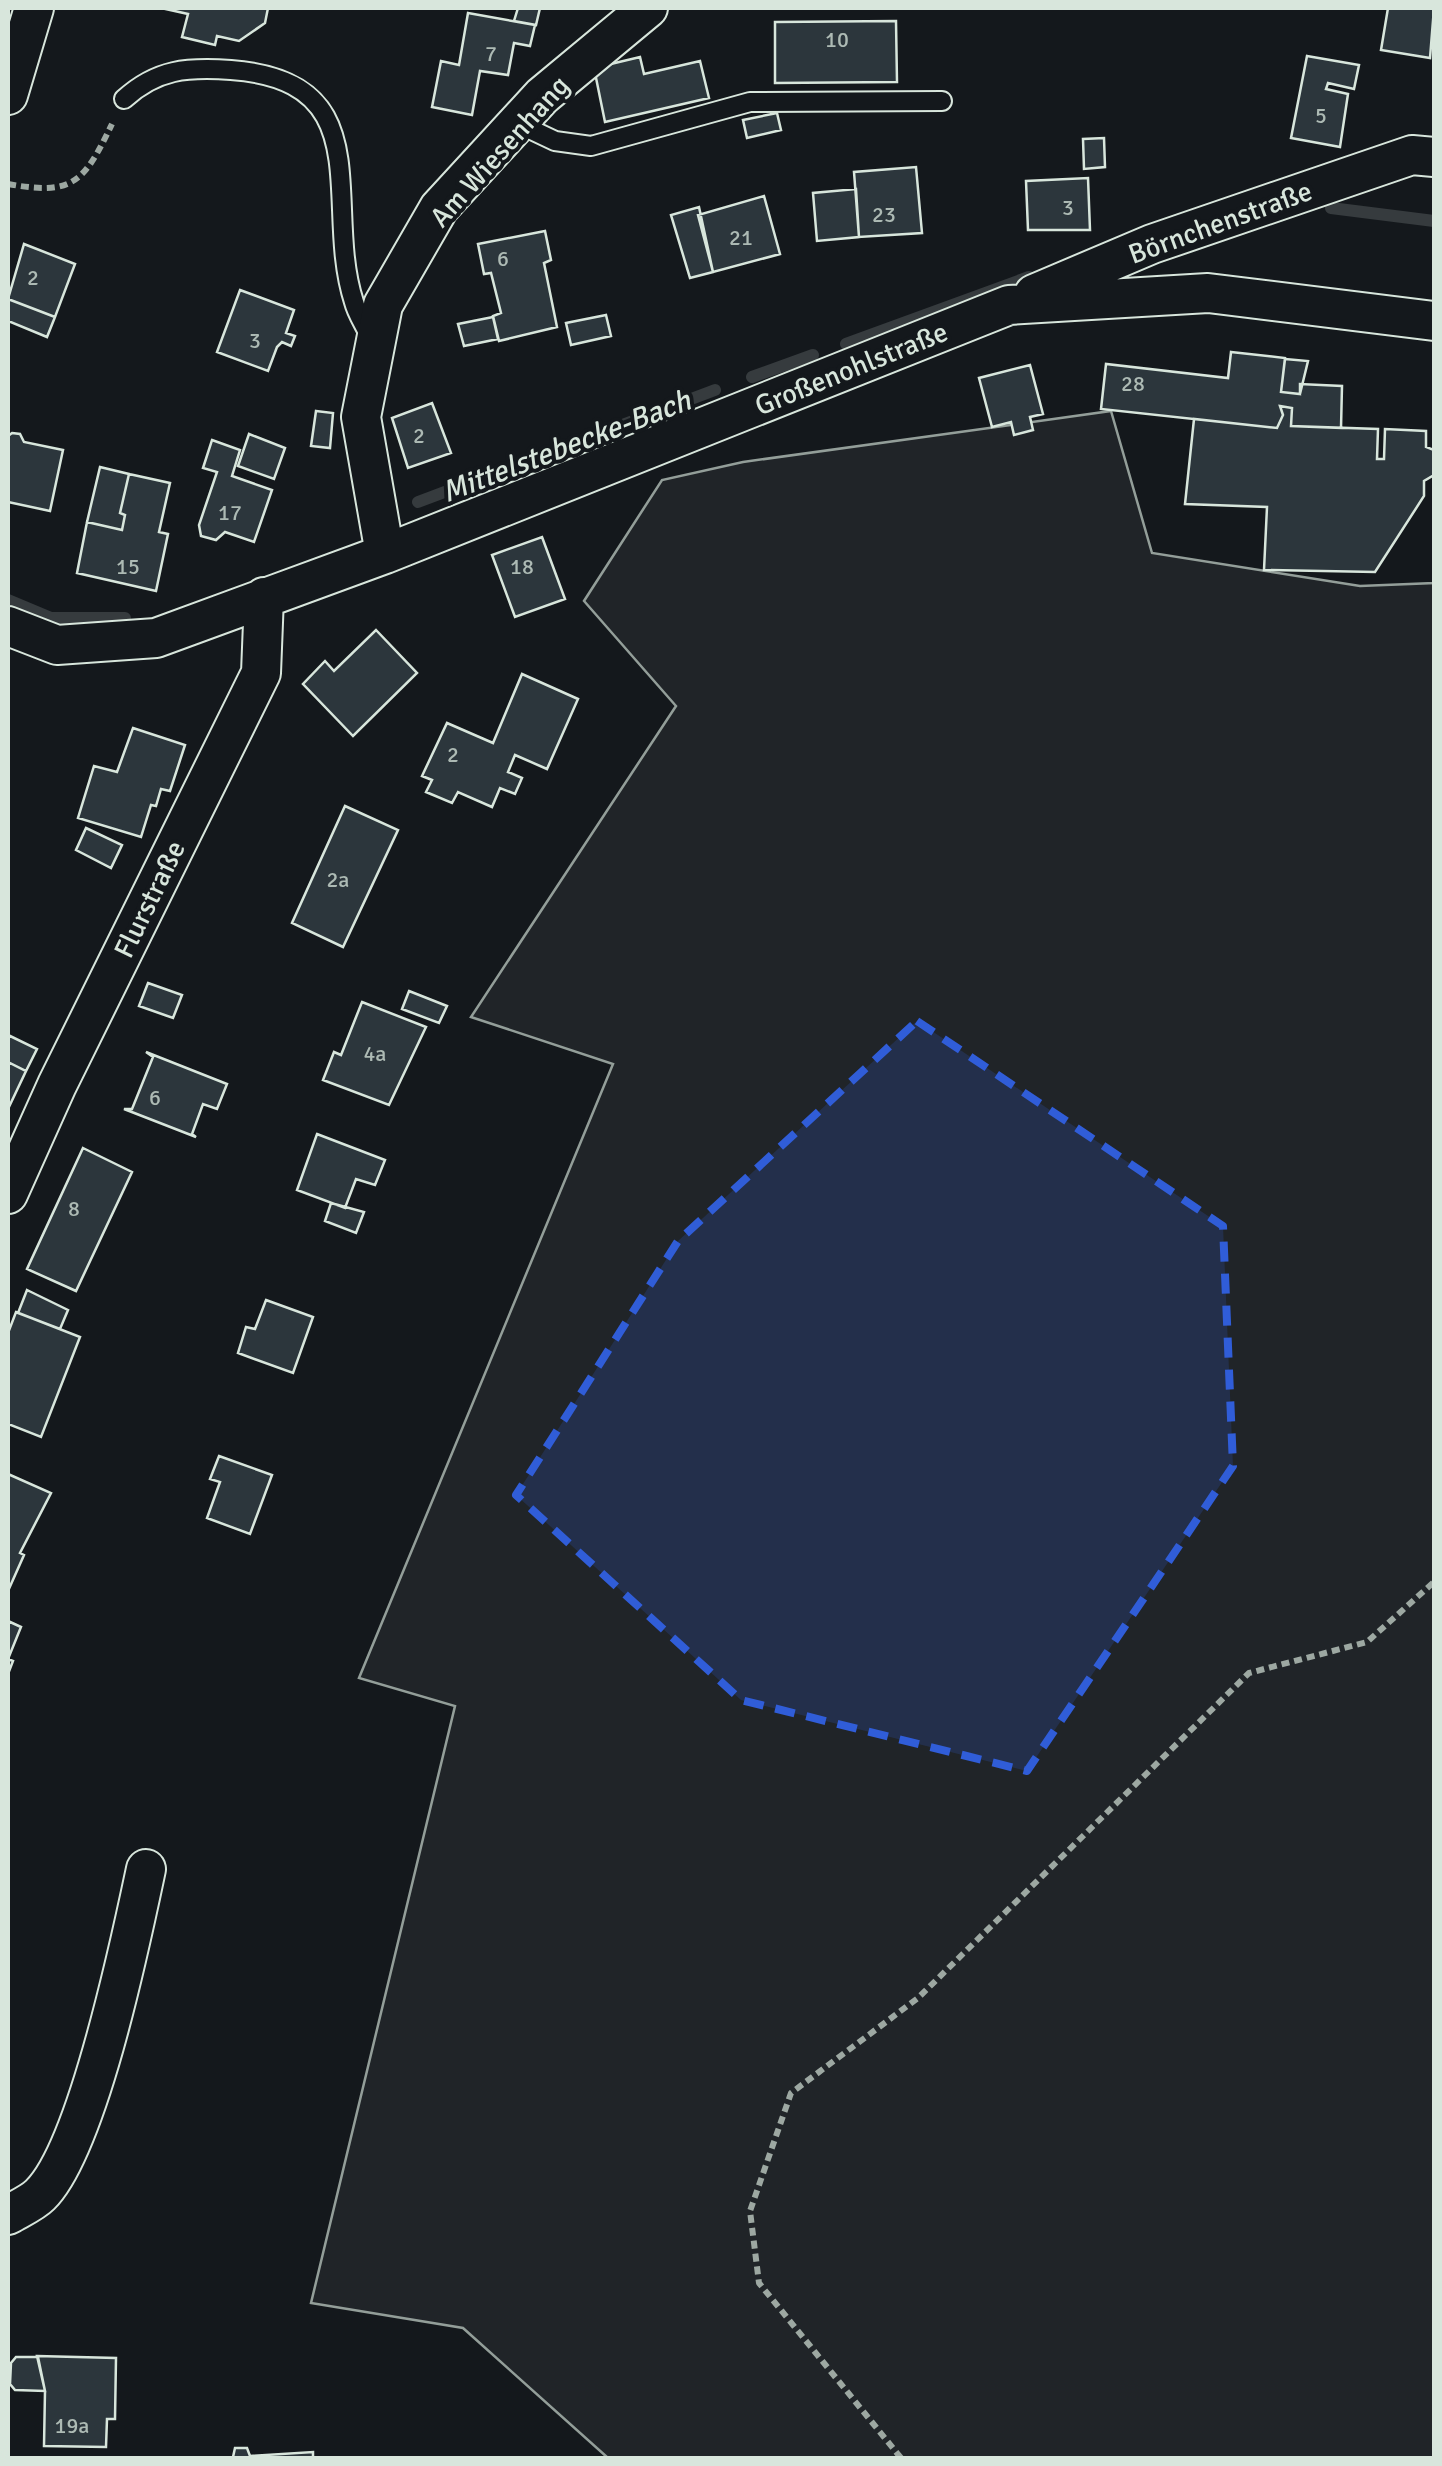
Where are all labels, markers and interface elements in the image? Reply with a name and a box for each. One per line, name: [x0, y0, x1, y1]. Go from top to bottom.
house number: 10: [825, 26, 849, 53]
house number: 7: [485, 40, 497, 67]
street label: Am Wiesenhang: [423, 69, 577, 234]
house number: 5: [1315, 102, 1327, 129]
street label: Börnchenstraße: [1124, 174, 1317, 272]
house number: 3: [1062, 194, 1074, 221]
house number: 23: [872, 201, 896, 228]
house number: 21: [729, 224, 753, 251]
house number: 6: [497, 245, 509, 272]
house number: 2: [27, 264, 39, 291]
street label: Großenohlstraße: [750, 315, 953, 423]
house number: 3: [249, 327, 261, 354]
house number: 28: [1121, 370, 1145, 397]
water label: Mittelstebecke-Bach: [436, 382, 697, 511]
house number: 2: [413, 422, 425, 449]
house number: 17: [218, 499, 242, 526]
house number: 15: [116, 553, 140, 580]
house number: 18: [510, 553, 534, 580]
house number: 2: [447, 741, 459, 768]
street label: Flurstraße: [107, 835, 193, 964]
house number: 2a: [326, 866, 350, 893]
house number: 4a: [363, 1040, 387, 1067]
house number: 6: [149, 1084, 161, 1111]
house number: 8: [68, 1195, 80, 1222]
house number: 19a: [55, 2412, 89, 2439]

